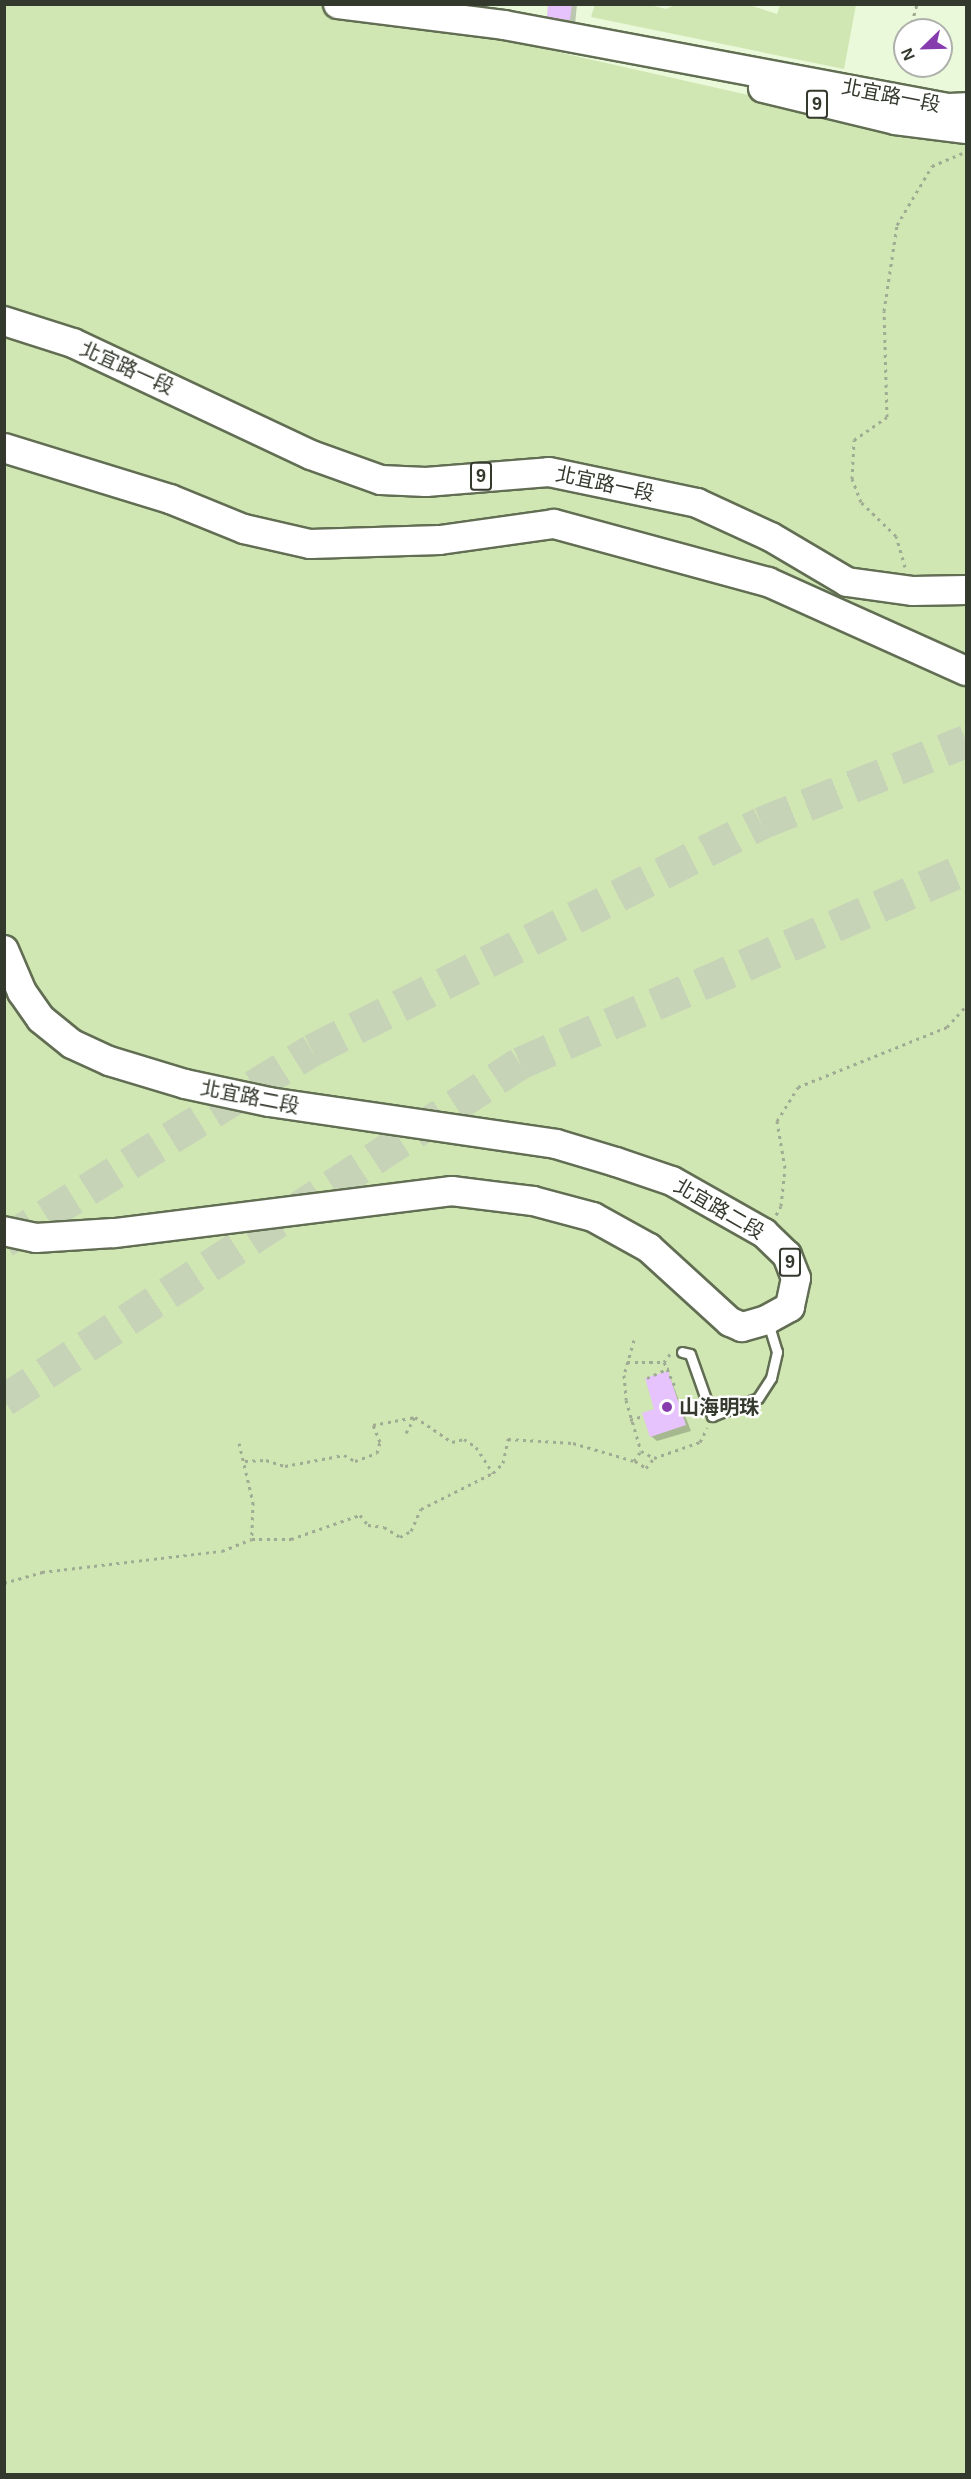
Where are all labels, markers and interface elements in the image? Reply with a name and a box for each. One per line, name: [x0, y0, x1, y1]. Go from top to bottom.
north arrow: [893, 18, 953, 78]
text: N: [898, 46, 918, 63]
street label: 北宜路一段: [840, 75, 942, 117]
road number: 9: [805, 89, 829, 119]
street label: 北宜路一段: [76, 337, 178, 399]
road number: 9: [469, 461, 493, 491]
street label: 北宜路一段: [554, 462, 656, 506]
street label: 北宜路二段: [199, 1076, 301, 1118]
street label: 北宜路二段: [670, 1174, 768, 1244]
road number: 9: [778, 1247, 802, 1277]
place label: 山海明珠: [679, 1395, 759, 1419]
marker: 山海明珠: [660, 1400, 674, 1414]

